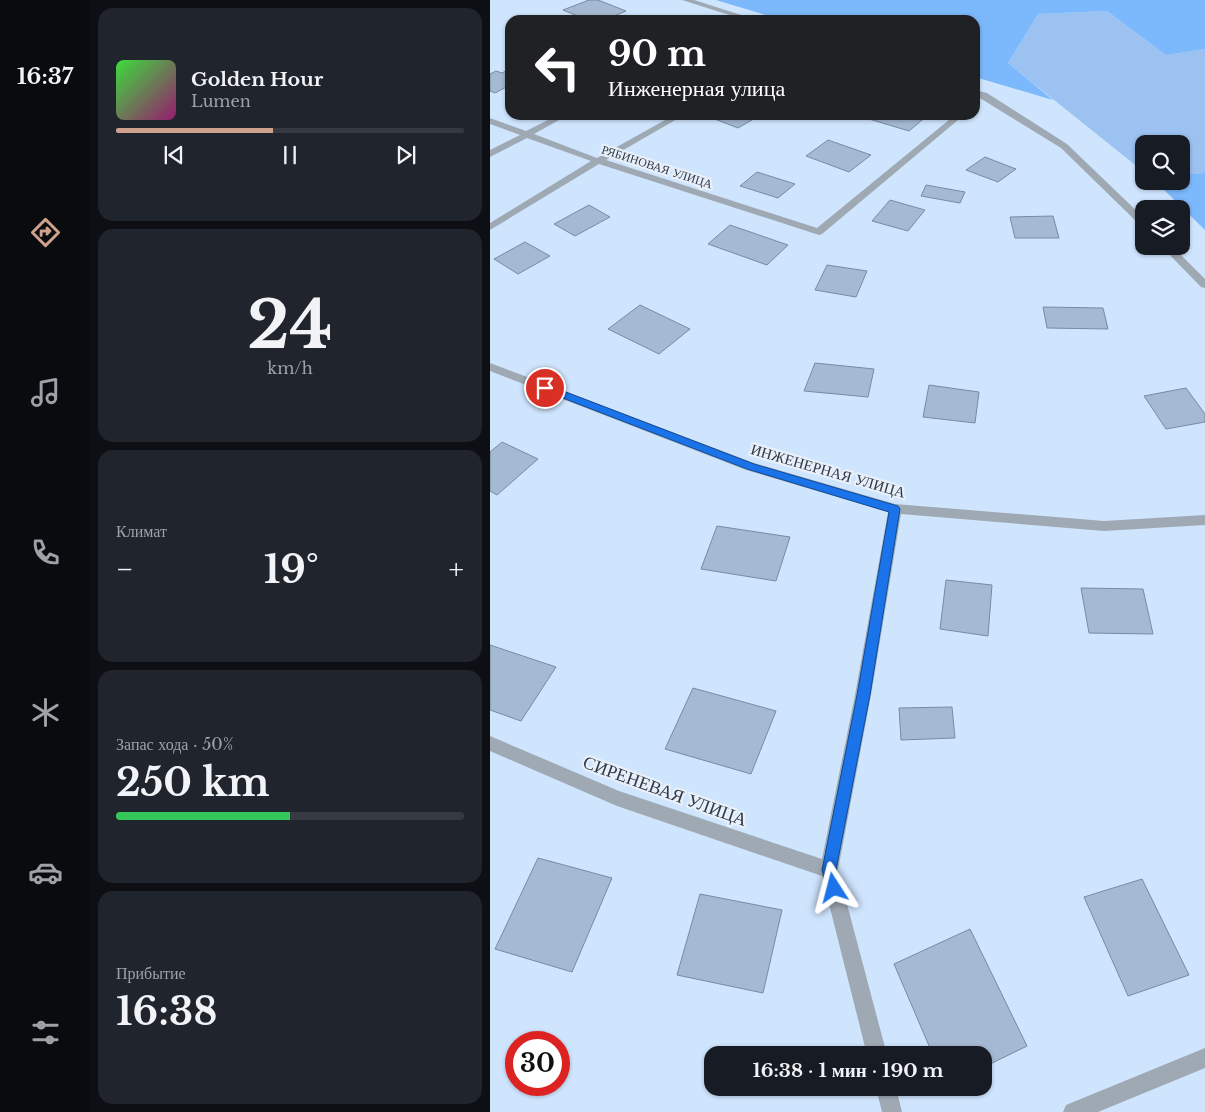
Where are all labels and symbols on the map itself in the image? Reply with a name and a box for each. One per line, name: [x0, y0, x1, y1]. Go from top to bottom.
street label: РЯБИНОВАЯ УЛИЦА: [600, 142, 715, 192]
pin: [524, 367, 566, 409]
street label: ИНЖЕНЕРНАЯ УЛИЦА: [749, 439, 908, 502]
street label: СИРЕНЕВАЯ УЛИЦА: [580, 751, 750, 831]
position arrow: [807, 861, 859, 913]
speed limit sign: 30: [505, 1031, 570, 1096]

